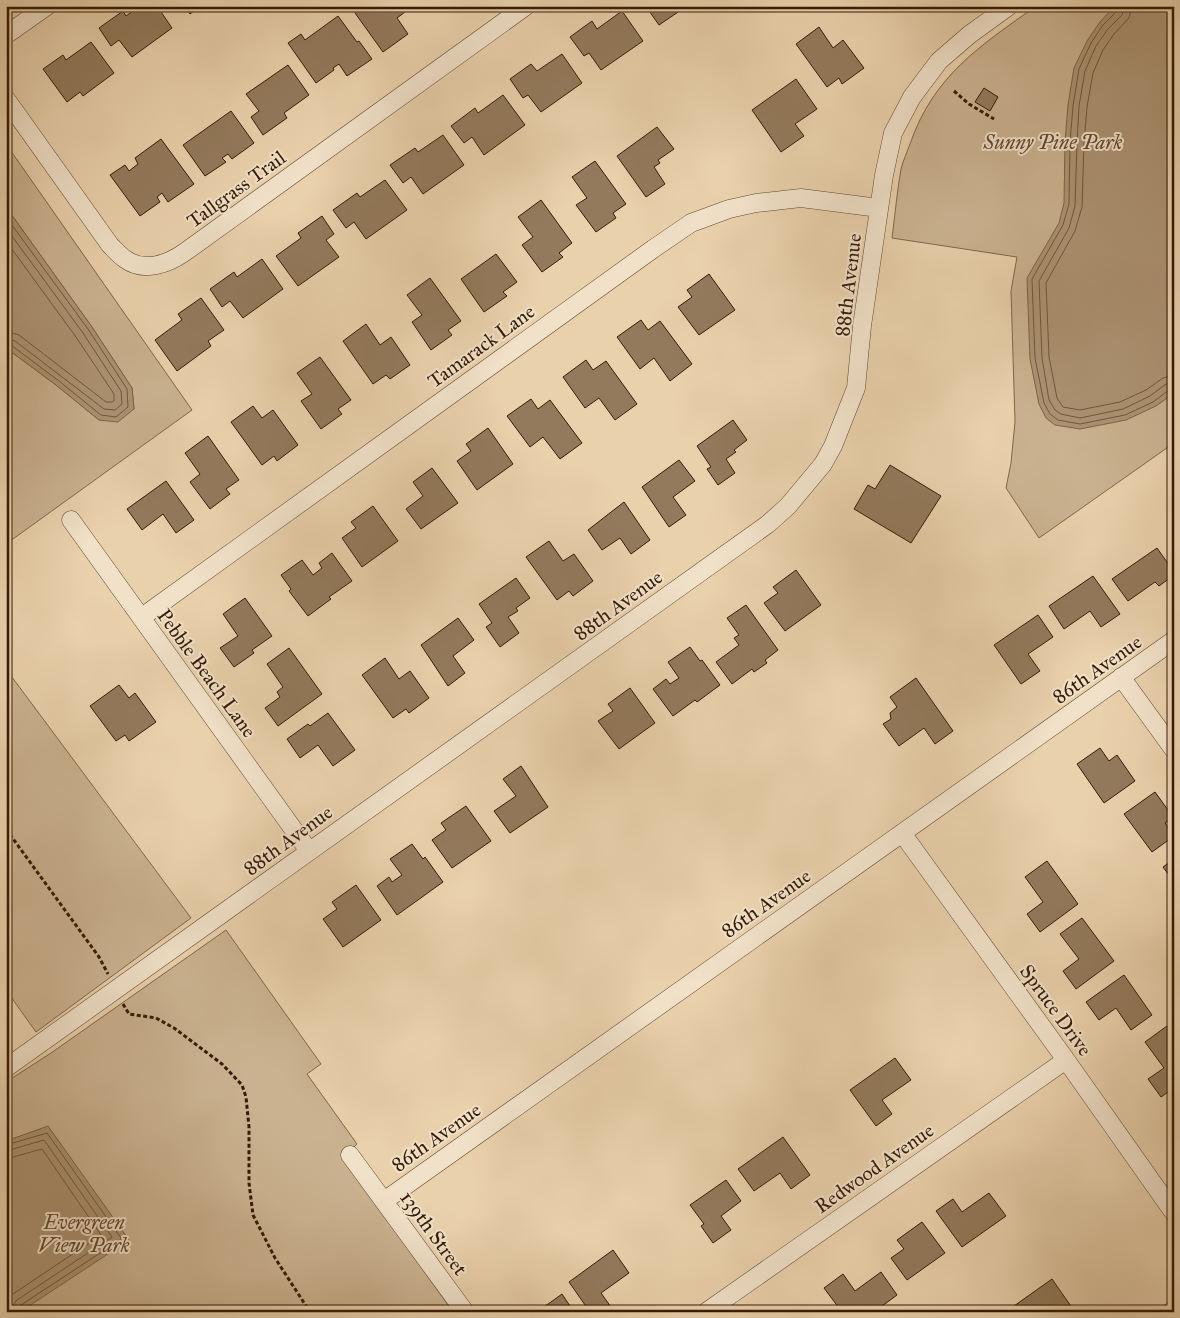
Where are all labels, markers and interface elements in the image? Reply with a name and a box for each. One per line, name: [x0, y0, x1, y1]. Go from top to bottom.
park label: Sunny Pine Park: [983, 130, 1123, 154]
street label: Tallgrass Trail: [182, 145, 291, 234]
street label: 88th Avenue: [830, 232, 866, 338]
street label: Tamarack Lane: [423, 299, 539, 393]
street label: 88th Avenue: [569, 565, 667, 645]
street label: Pebble Beach Lane: [152, 604, 262, 742]
street label: 86th Avenue: [1048, 630, 1146, 708]
street label: 88th Avenue: [239, 800, 337, 880]
street label: 86th Avenue: [717, 864, 815, 942]
street label: Spruce Drive: [1015, 960, 1097, 1060]
street label: 86th Avenue: [387, 1098, 485, 1176]
street label: Redwood Avenue: [810, 1118, 938, 1218]
street label: 139th Street: [395, 1186, 473, 1280]
park label: Evergreen View Park: [38, 1210, 130, 1257]

